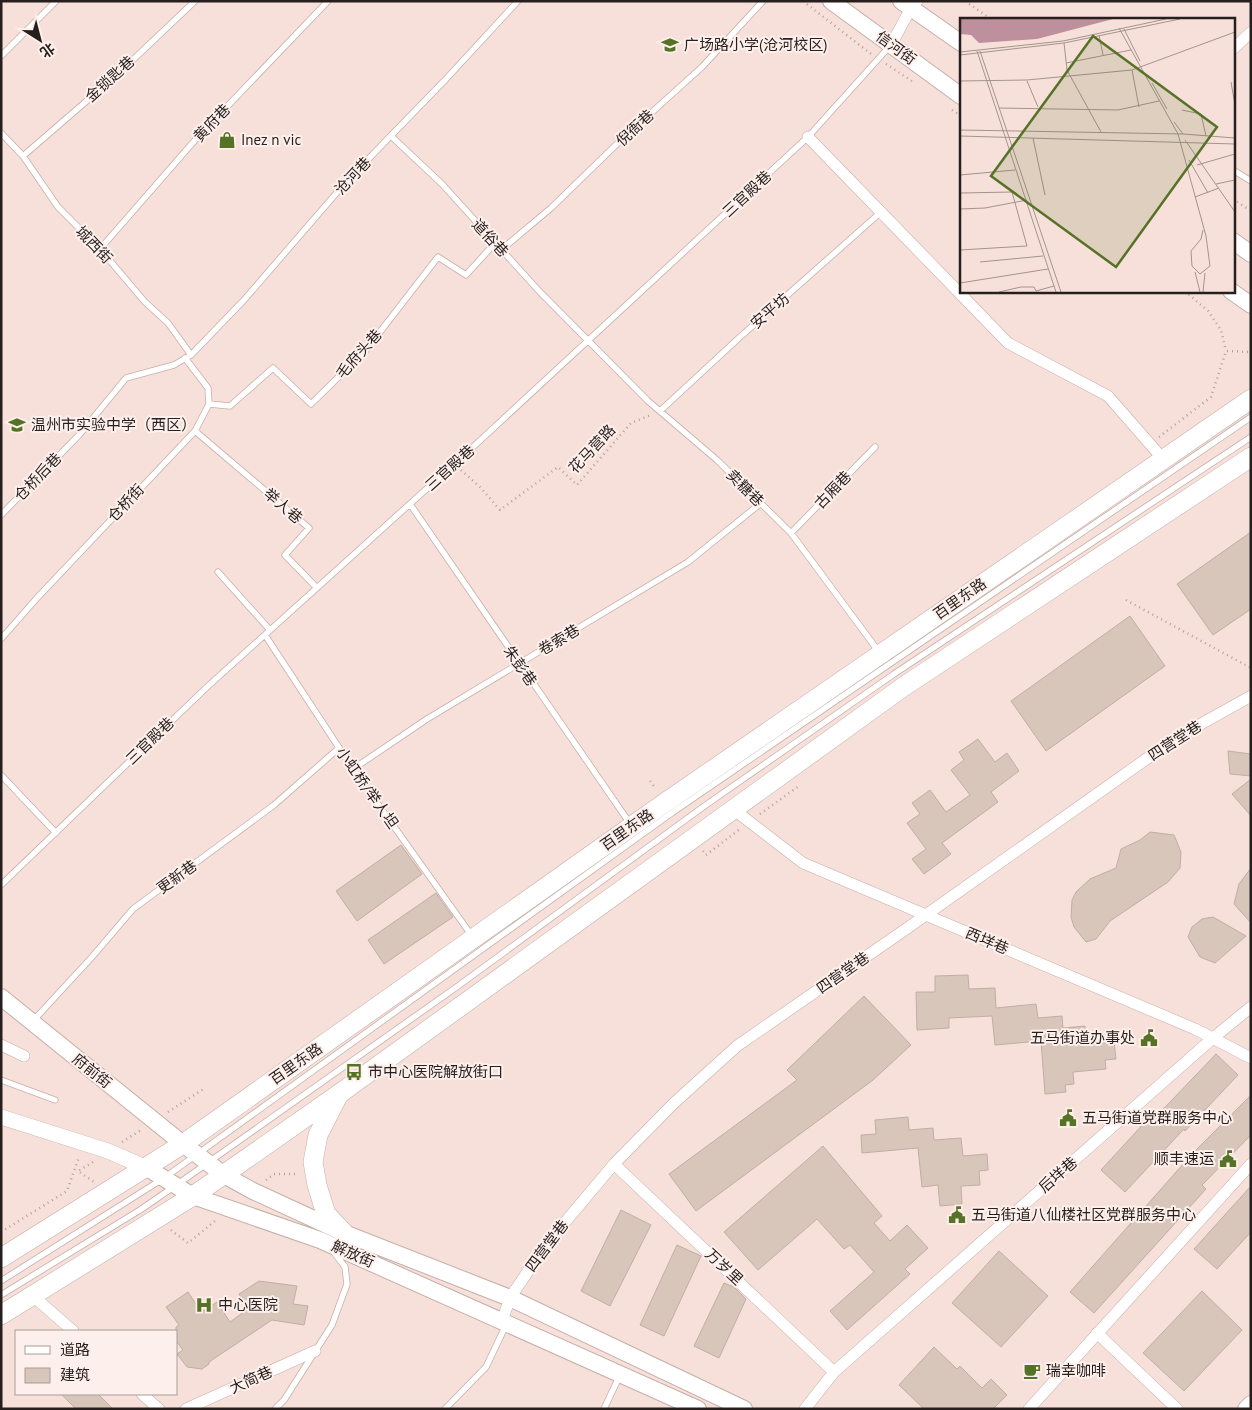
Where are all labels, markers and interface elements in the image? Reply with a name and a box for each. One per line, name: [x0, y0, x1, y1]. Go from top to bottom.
north arrow: [15, 15, 65, 65]
inset map: [960, 18, 1234, 292]
street label: 信河街: [873, 27, 920, 69]
school or university icon: 广场路小学(沧河校区): [660, 35, 680, 55]
place label: 广场路小学(沧河校区): [684, 35, 827, 54]
text: 北: [37, 39, 59, 62]
street label: 金锁匙巷: [81, 51, 138, 106]
street label: 黄府巷: [189, 100, 234, 145]
street label: 倪衙巷: [612, 105, 658, 150]
shop icon: Inez n vic: [217, 130, 237, 150]
place label: Inez n vic: [241, 130, 302, 149]
street label: 沧河巷: [330, 153, 375, 199]
street label: 三官殿巷: [718, 166, 775, 221]
street label: 道俗巷: [468, 215, 513, 261]
street label: 城西街: [72, 222, 117, 267]
street label: 安平坊: [746, 289, 793, 333]
street label: 毛府头巷: [331, 325, 386, 382]
school or university icon: 温州市实验中学（西区）: [7, 415, 27, 435]
place label: 温州市实验中学（西区）: [31, 415, 196, 434]
street label: 花马营路: [564, 420, 619, 477]
street label: 三官殿巷: [421, 440, 478, 495]
street label: 仓桥后巷: [10, 448, 65, 505]
street label: 卖糖巷: [723, 465, 768, 510]
street label: 古厢巷: [810, 467, 855, 512]
street label: 仓桥街: [103, 480, 148, 526]
street label: 举人巷: [260, 484, 307, 527]
street label: 百里东路: [930, 574, 990, 624]
street label: 卷索巷: [535, 620, 583, 659]
street label: 朱彭巷: [500, 642, 541, 690]
street label: 三官殿巷: [121, 713, 178, 768]
street label: 四营堂巷: [1144, 716, 1205, 765]
street label: 小虹桥/举人坦: [332, 743, 403, 832]
street label: 百里东路: [597, 805, 657, 855]
street label: 更新巷: [153, 856, 200, 898]
street label: 西垟巷: [963, 923, 1012, 958]
street label: 四营堂巷: [813, 948, 873, 998]
place label: 五马街道办事处: [1030, 1028, 1135, 1047]
public building icon: 五马街道办事处: [1139, 1028, 1159, 1048]
street label: 百里东路: [266, 1039, 326, 1089]
street label: 府前街: [69, 1049, 116, 1092]
bus stop icon: 市中心医院解放街口: [344, 1062, 364, 1082]
place label: 市中心医院解放街口: [368, 1062, 503, 1081]
public building icon: 五马街道党群服务中心: [1058, 1108, 1078, 1128]
place label: 五马街道党群服务中心: [1082, 1108, 1232, 1127]
place label: 顺丰速运: [1154, 1149, 1214, 1168]
public building icon: 顺丰速运: [1218, 1149, 1238, 1169]
street label: 后垟巷: [1034, 1153, 1081, 1197]
public building icon: 五马街道八仙楼社区党群服务中心: [947, 1205, 967, 1225]
place label: 五马街道八仙楼社区党群服务中心: [971, 1205, 1196, 1224]
street label: 四营堂巷: [521, 1216, 572, 1275]
street label: 解放街: [329, 1236, 378, 1271]
street label: 万岁里: [701, 1244, 747, 1289]
hospital icon: 中心医院: [194, 1295, 214, 1315]
place label: 中心医院: [218, 1295, 278, 1314]
legend: [15, 1330, 178, 1395]
text: 道路: [60, 1340, 90, 1359]
cafe icon: 瑞幸咖啡: [1022, 1361, 1042, 1381]
place label: 瑞幸咖啡: [1046, 1361, 1106, 1380]
street label: 大简巷: [226, 1362, 275, 1397]
text: 建筑: [60, 1365, 90, 1384]

